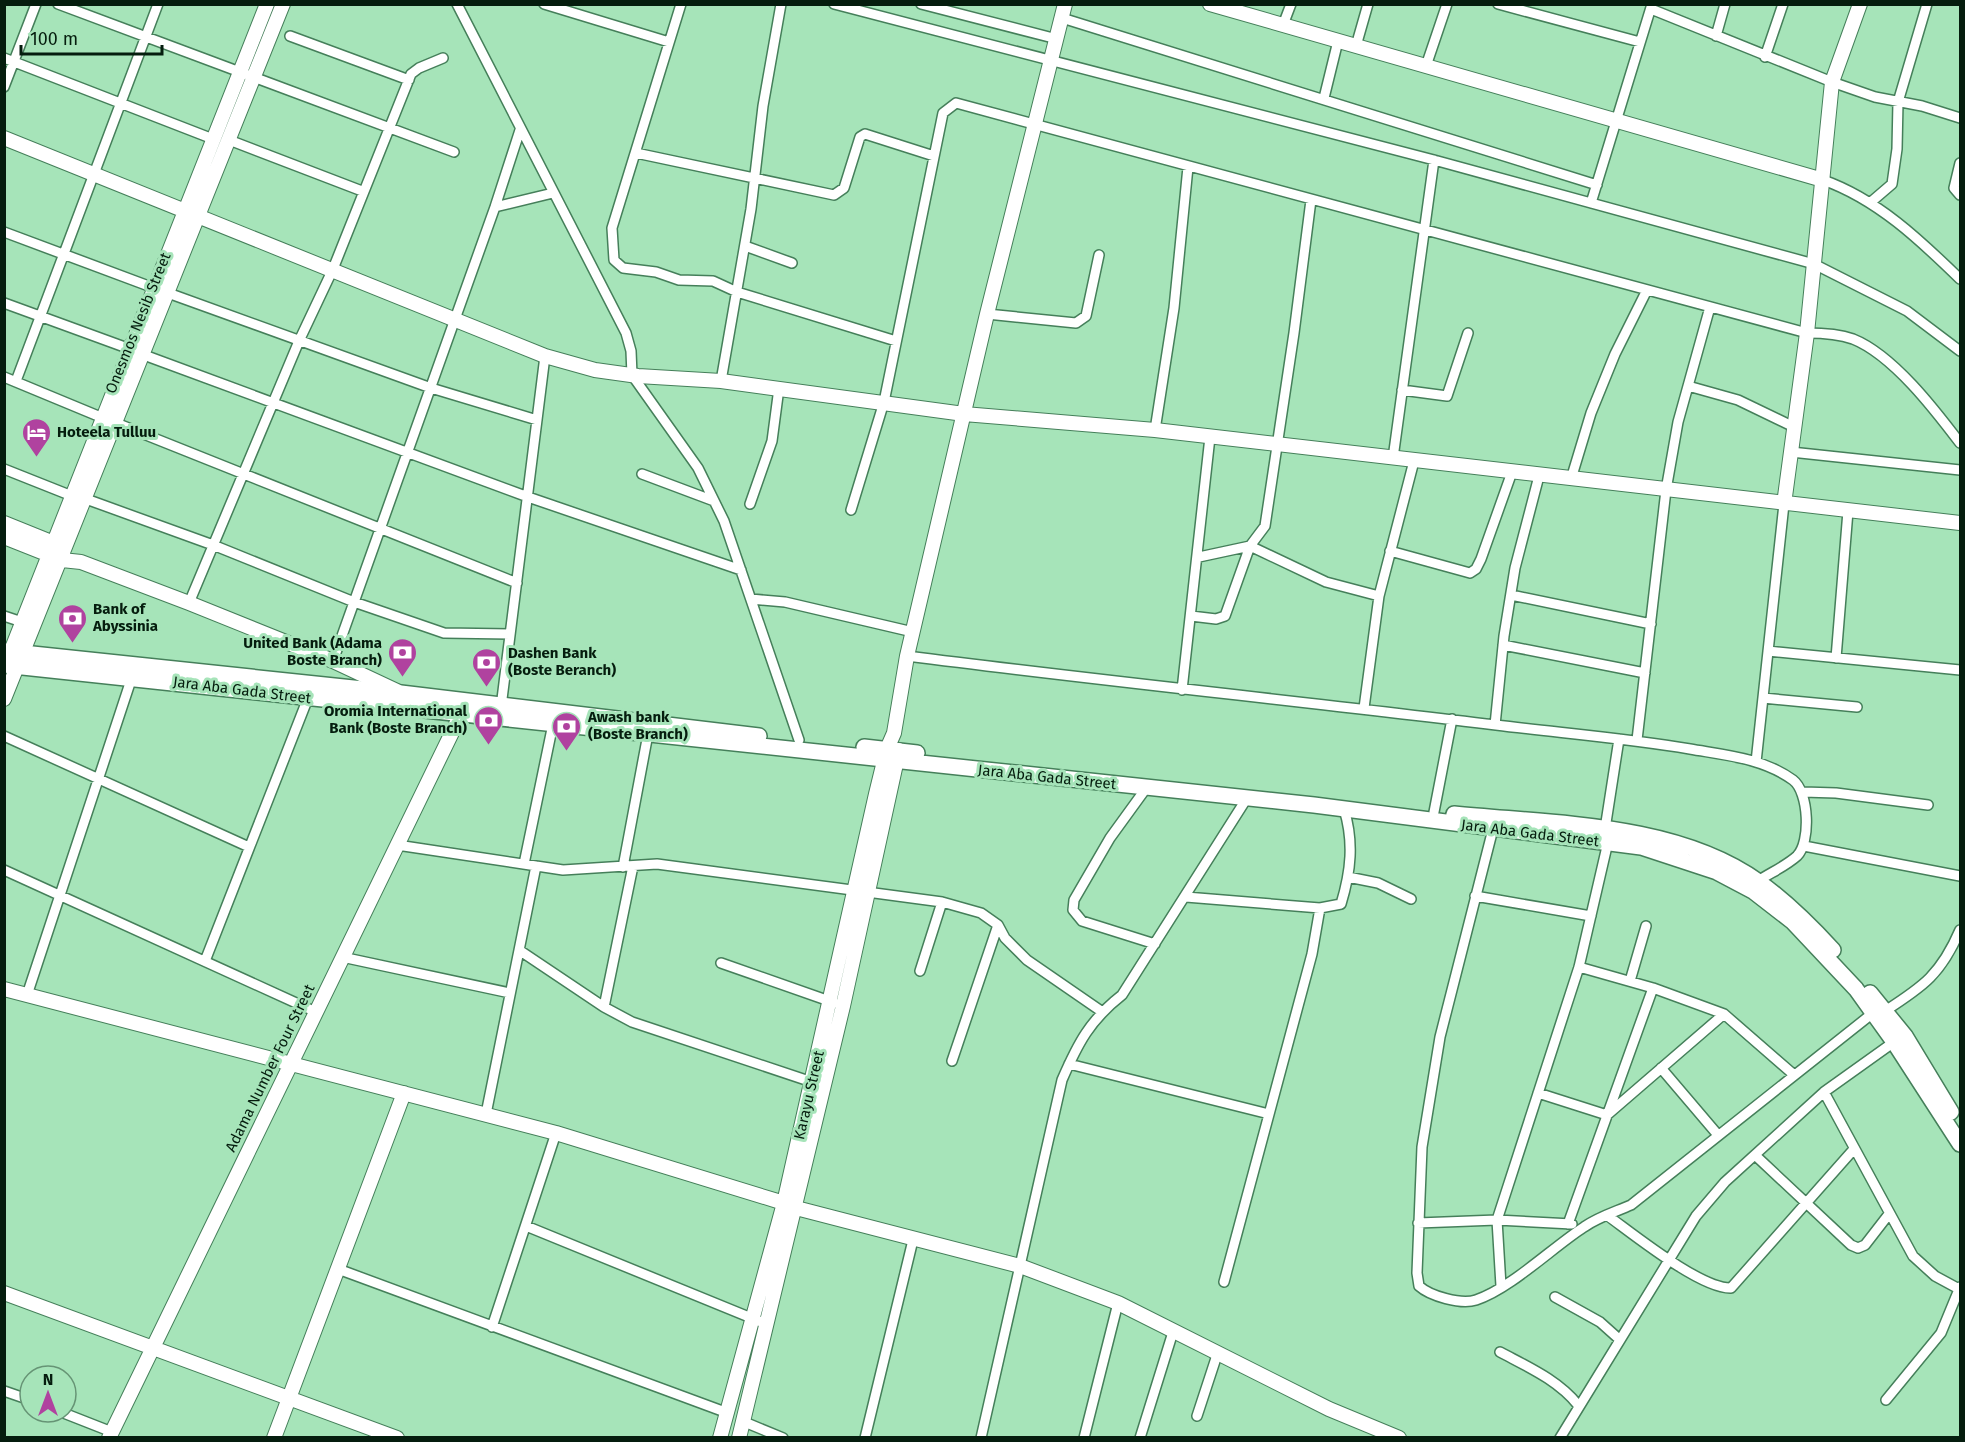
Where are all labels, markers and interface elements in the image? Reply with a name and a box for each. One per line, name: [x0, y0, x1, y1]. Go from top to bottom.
scale bar: [21, 18, 162, 56]
text: 100 m: [30, 28, 78, 50]
street label: Onesmos Nesib Street: [102, 249, 175, 396]
hotel icon: Hoteela Tulluu: [20, 416, 52, 458]
place label: Hoteela Tulluu: [57, 423, 156, 441]
place label: Bank of Abyssinia: [92, 600, 158, 635]
bank icon: Bank of Abyssinia: [56, 602, 88, 644]
place label: United Bank (Adama Boste Branch): [243, 634, 382, 669]
bank icon: United Bank (Adama Boste Branch): [387, 636, 419, 678]
place label: Dashen Bank (Boste Beranch): [508, 644, 616, 679]
bank icon: Dashen Bank (Boste Beranch): [471, 646, 503, 688]
street label: Jara Aba Gada Street: [172, 673, 313, 707]
place label: Oromia International Bank (Boste Branch): [324, 702, 468, 737]
bank icon: Oromia International Bank (Boste Branch): [472, 704, 504, 746]
place label: Awash bank (Boste Branch): [587, 708, 688, 743]
bank icon: Awash bank (Boste Branch): [551, 710, 583, 752]
street label: Jara Aba Gada Street: [977, 761, 1118, 793]
street label: Jara Aba Gada Street: [1460, 816, 1601, 850]
street label: Adama Number Four Street: [222, 981, 319, 1155]
street label: Karayu Street: [790, 1048, 828, 1141]
north arrow: [18, 1364, 78, 1424]
text: N: [43, 1370, 53, 1389]

